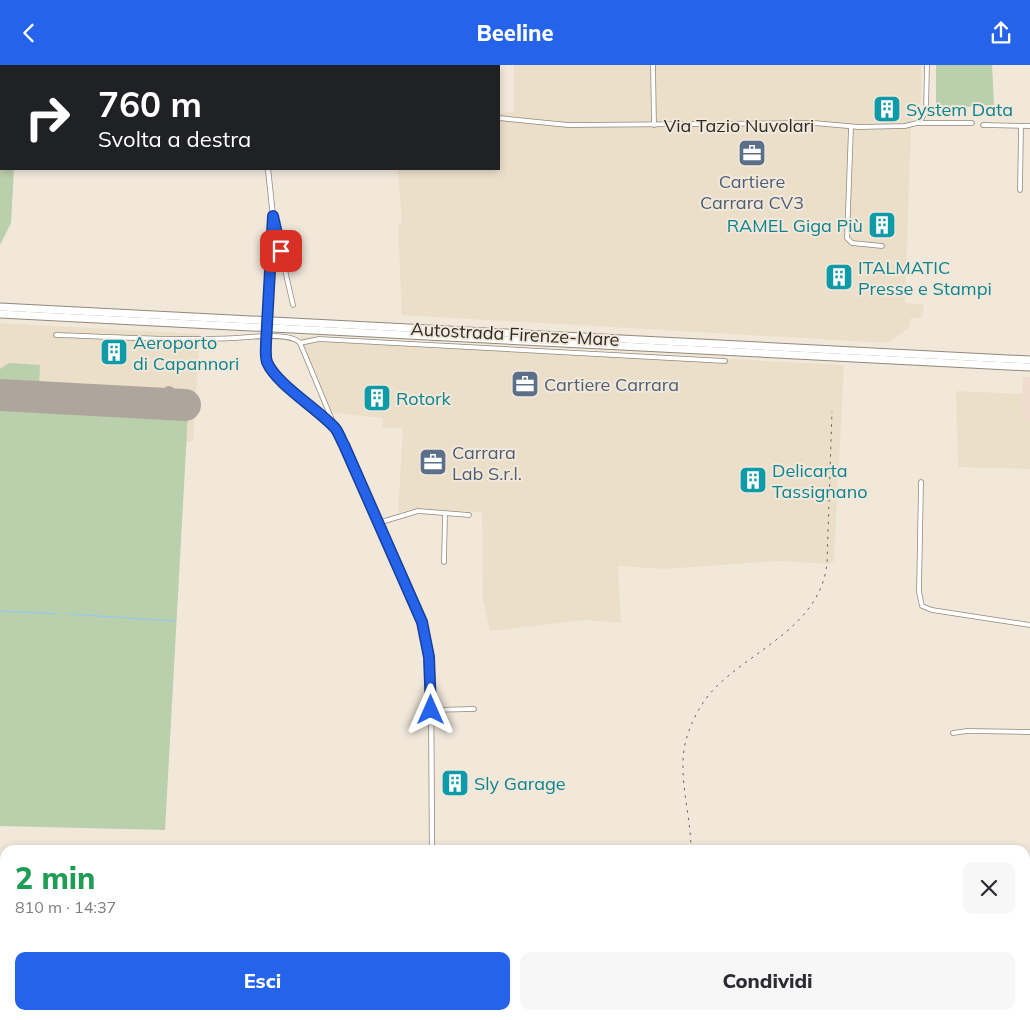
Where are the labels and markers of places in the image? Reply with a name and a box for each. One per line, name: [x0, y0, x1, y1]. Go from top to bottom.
building icon: System Data: [872, 94, 902, 124]
place label: System Data: [906, 98, 1013, 121]
office icon: Cartiere Carrara CV3: [737, 138, 767, 168]
place label: Cartiere Carrara CV3: [700, 170, 804, 214]
building icon: RAMEL Giga Più: [867, 210, 897, 240]
place label: RAMEL Giga Più: [727, 214, 863, 237]
pin: [260, 230, 302, 272]
place label: ITALMATIC Presse e Stampi: [858, 256, 992, 300]
building icon: ITALMATIC Presse e Stampi: [824, 262, 854, 292]
place label: Aeroporto di Capannori: [133, 331, 239, 375]
building icon: Aeroporto di Capannori: [99, 337, 129, 367]
office icon: Cartiere Carrara: [510, 369, 540, 399]
place label: Cartiere Carrara: [544, 373, 679, 396]
building icon: Rotork: [362, 383, 392, 413]
place label: Rotork: [396, 387, 451, 410]
place label: Carrara Lab S.r.l.: [452, 441, 522, 485]
office icon: Carrara Lab S.r.l.: [418, 447, 448, 477]
place label: Delicarta Tassignano: [772, 459, 867, 503]
building icon: Delicarta Tassignano: [738, 465, 768, 495]
building icon: Sly Garage: [440, 768, 470, 798]
place label: Sly Garage: [474, 772, 566, 795]

